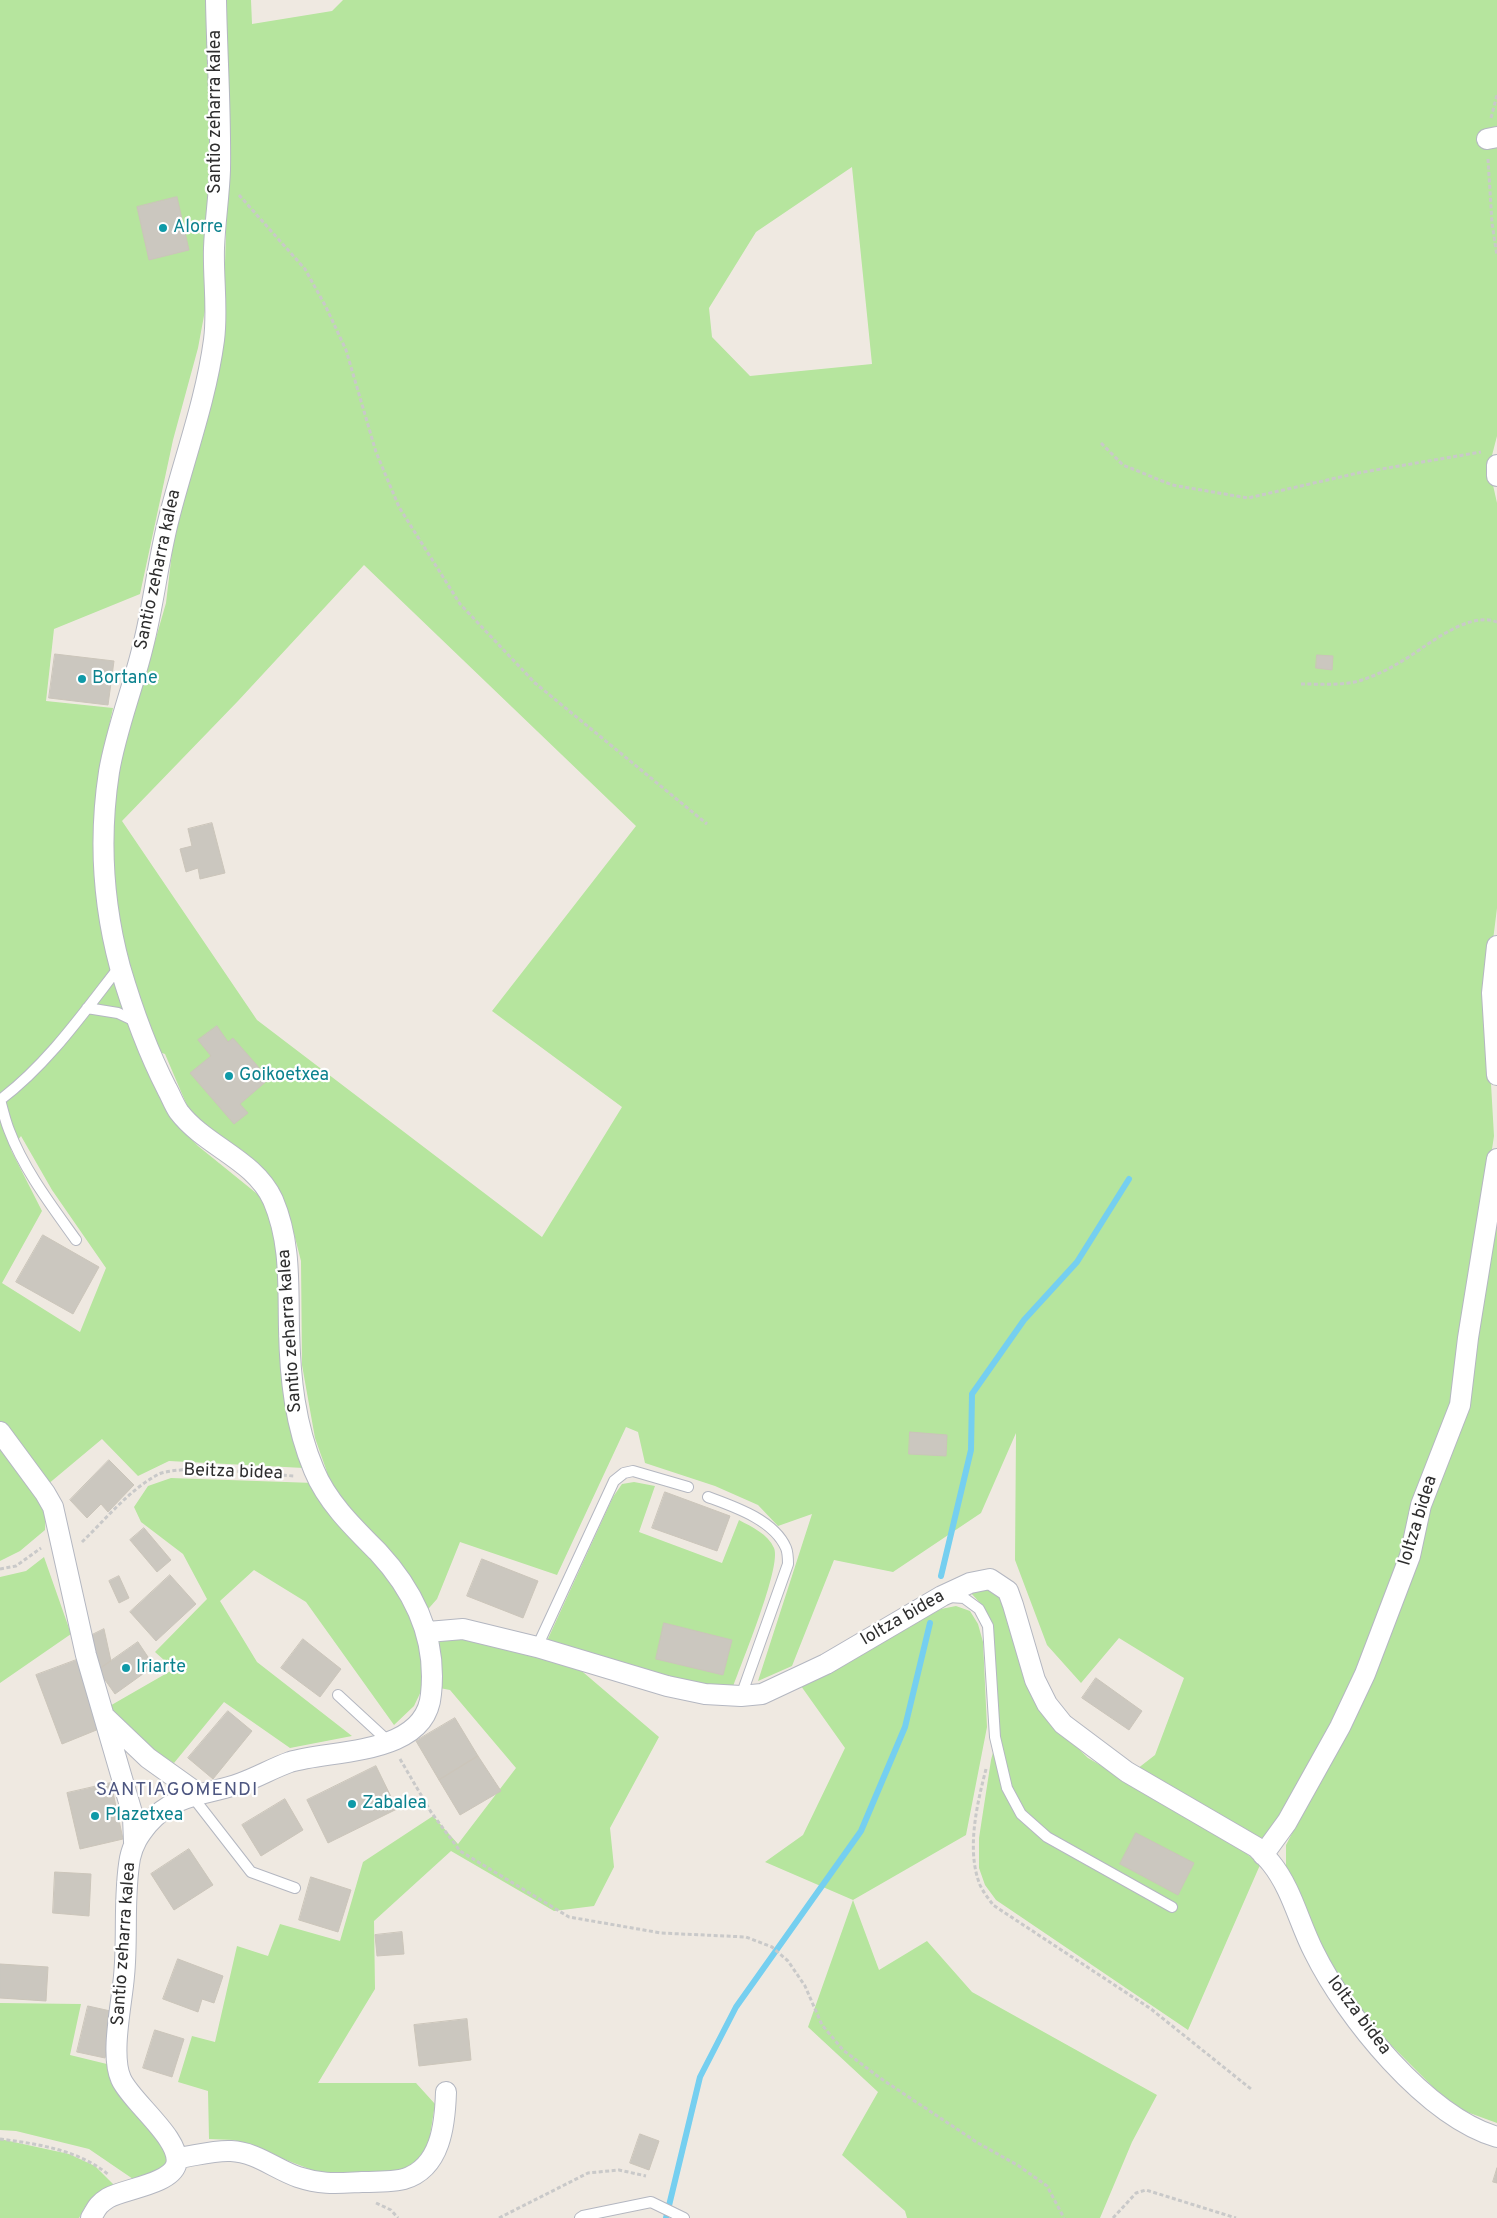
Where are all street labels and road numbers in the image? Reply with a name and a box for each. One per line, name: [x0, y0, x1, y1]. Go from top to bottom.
street label: Santio zeharra kalea: [205, 30, 227, 194]
street label: Santio zeharra kalea: [131, 488, 187, 652]
street label: Santio zeharra kalea: [275, 1249, 307, 1413]
street label: Beitza bidea: [183, 1460, 283, 1486]
street label: Ioltza bidea: [1395, 1473, 1443, 1569]
street label: Ioltza bidea: [857, 1586, 949, 1652]
street label: Santio zeharra kalea: [109, 1862, 141, 2026]
street label: Ioltza bidea: [1321, 1972, 1395, 2060]

